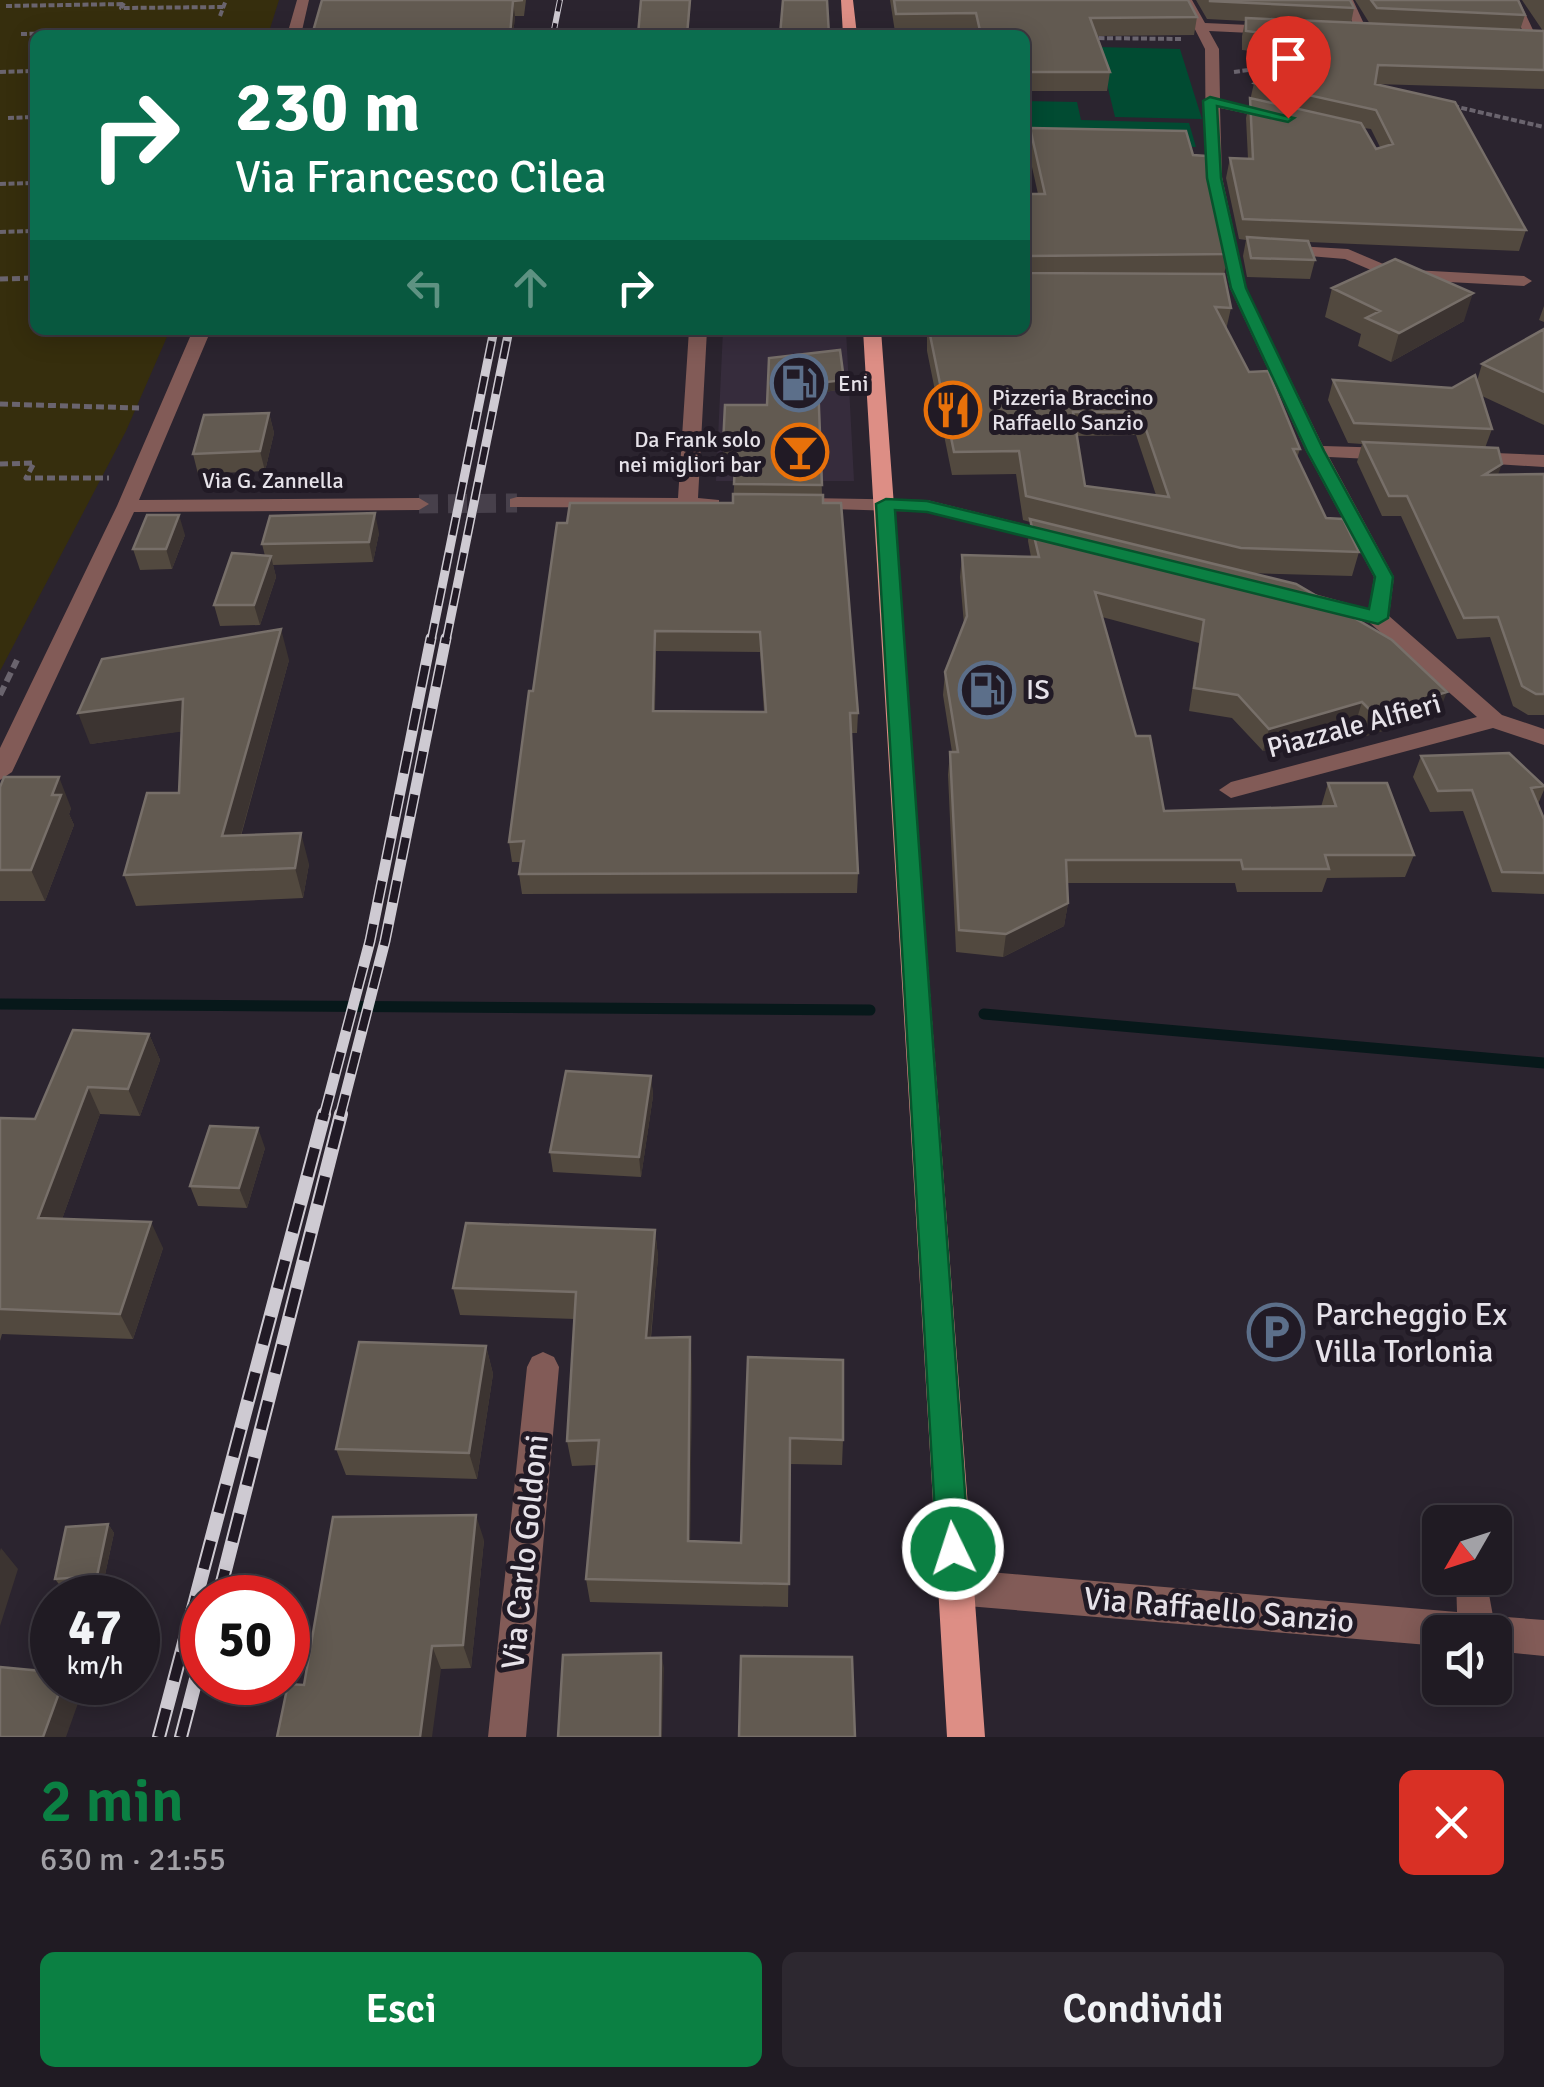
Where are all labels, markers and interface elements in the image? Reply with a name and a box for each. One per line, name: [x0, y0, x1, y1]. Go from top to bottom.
pin: [1246, 16, 1331, 119]
icon: arrive: [1261, 31, 1316, 86]
text: 230 m: [235, 64, 420, 150]
icon: right: [70, 70, 200, 200]
text: Via Francesco Cilea: [235, 150, 607, 205]
icon: left: [398, 260, 453, 315]
icon: ahead: [503, 260, 558, 315]
icon: right: [608, 260, 663, 315]
fuel station icon: Eni: [769, 353, 829, 413]
place label: Eni: [838, 370, 868, 397]
restaurant icon: Pizzeria Braccino Raffaello Sanzio: [923, 380, 983, 440]
place label: Pizzeria Braccino Raffaello Sanzio: [992, 384, 1153, 436]
bar icon: Da Frank solo nei migliori bar: [770, 422, 830, 482]
place label: Da Frank solo nei migliori bar: [618, 426, 761, 478]
street label: Via G. Zannella: [202, 467, 344, 494]
fuel station icon: IS: [957, 660, 1017, 720]
place label: IS: [1026, 673, 1050, 707]
street label: Piazzale Alfieri: [1263, 686, 1445, 766]
place label: Parcheggio Ex Villa Torlonia: [1315, 1295, 1508, 1371]
parking icon: Parcheggio Ex Villa Torlonia: [1246, 1302, 1306, 1362]
street label: Via Carlo Goldoni: [493, 1432, 557, 1672]
position arrow: [901, 1497, 1005, 1601]
north arrow: [1422, 1505, 1512, 1595]
map controls: [1422, 1505, 1512, 1705]
speed limit sign: 50: [180, 1575, 310, 1705]
street label: Via Raffaello Sanzio: [1082, 1579, 1356, 1641]
text: 47: [68, 1597, 122, 1659]
button: sound: [1422, 1615, 1512, 1705]
text: km/h: [67, 1650, 123, 1681]
text: 2 min: [40, 1765, 184, 1839]
button: close: [1399, 1770, 1504, 1875]
text: 630 m · 21:55: [40, 1840, 226, 1879]
button: Esci: [40, 1952, 762, 2067]
button: Condividi: [782, 1952, 1504, 2067]

